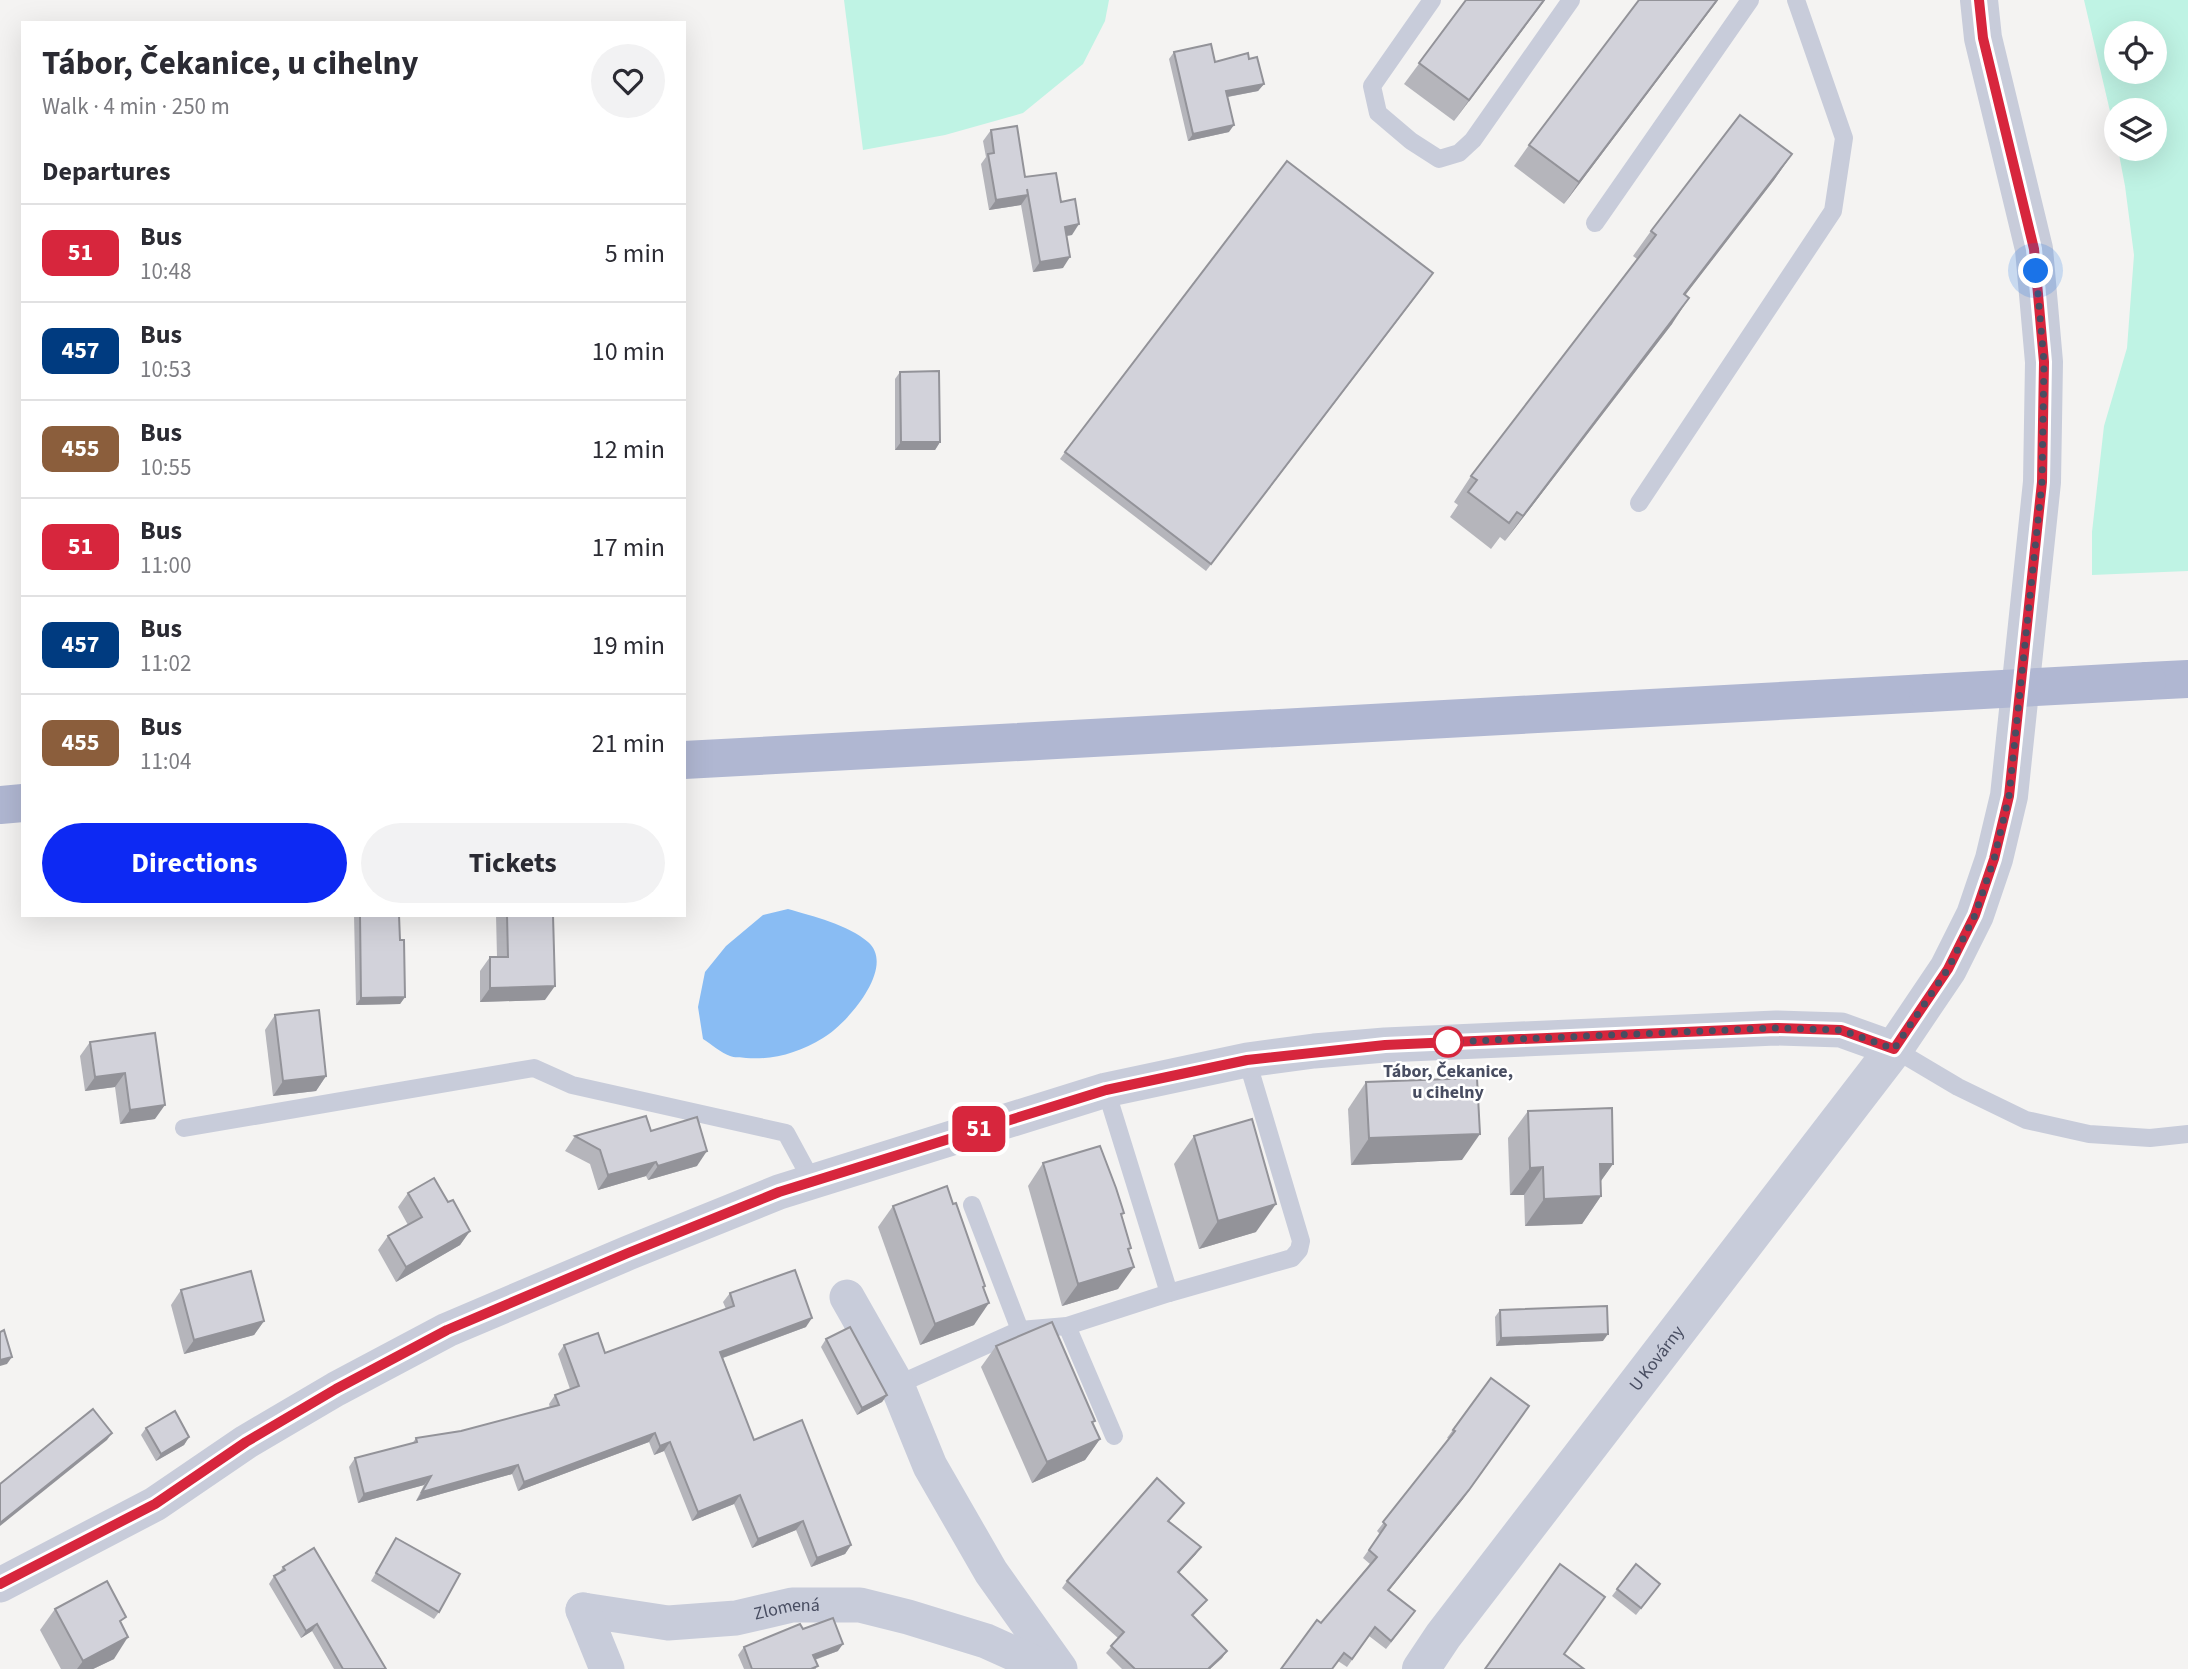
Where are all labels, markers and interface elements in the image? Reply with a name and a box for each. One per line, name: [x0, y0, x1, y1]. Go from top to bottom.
map controls: [2104, 21, 2167, 161]
button: locate: [2104, 21, 2167, 84]
text: Tábor, Čekanice, u cihelny: [42, 40, 419, 87]
button: heart: [591, 44, 665, 118]
text: Walk · 4 min · 250 m: [42, 90, 230, 123]
button: layers: [2104, 98, 2167, 161]
text: Departures: [42, 153, 170, 190]
text: Bus: [140, 218, 182, 255]
text: 51: [68, 235, 93, 270]
text: 5 min: [605, 235, 665, 272]
your location: [2018, 253, 2053, 288]
text: 10:48: [140, 255, 191, 288]
text: Bus: [140, 316, 182, 353]
text: 457: [61, 333, 100, 368]
text: 10 min: [592, 333, 665, 370]
text: 10:53: [140, 353, 191, 386]
text: Bus: [140, 414, 182, 451]
text: 455: [61, 431, 100, 466]
text: 12 min: [592, 431, 665, 468]
text: 10:55: [140, 451, 191, 484]
text: Bus: [140, 512, 182, 549]
text: 51: [68, 529, 93, 564]
text: 17 min: [592, 529, 665, 566]
text: 11:00: [140, 549, 191, 582]
text: Bus: [140, 610, 182, 647]
text: 457: [61, 627, 100, 662]
text: 19 min: [592, 627, 665, 664]
text: 11:02: [140, 647, 191, 680]
text: Bus: [140, 708, 182, 745]
text: 455: [61, 725, 100, 760]
text: 21 min: [592, 725, 665, 762]
text: 11:04: [140, 745, 191, 778]
button: Directions: [42, 823, 347, 903]
button: Tickets: [361, 823, 665, 903]
marker: Tábor, Čekanice, u cihelny: [1433, 1027, 1463, 1057]
place label: Tábor, Čekanice, u cihelny: [1383, 1059, 1513, 1105]
line badge: 51: [948, 1106, 1010, 1152]
text: 51: [966, 1111, 992, 1146]
street label: U Kovárny: [1623, 1320, 1690, 1396]
street label: Zlomená: [751, 1593, 820, 1626]

